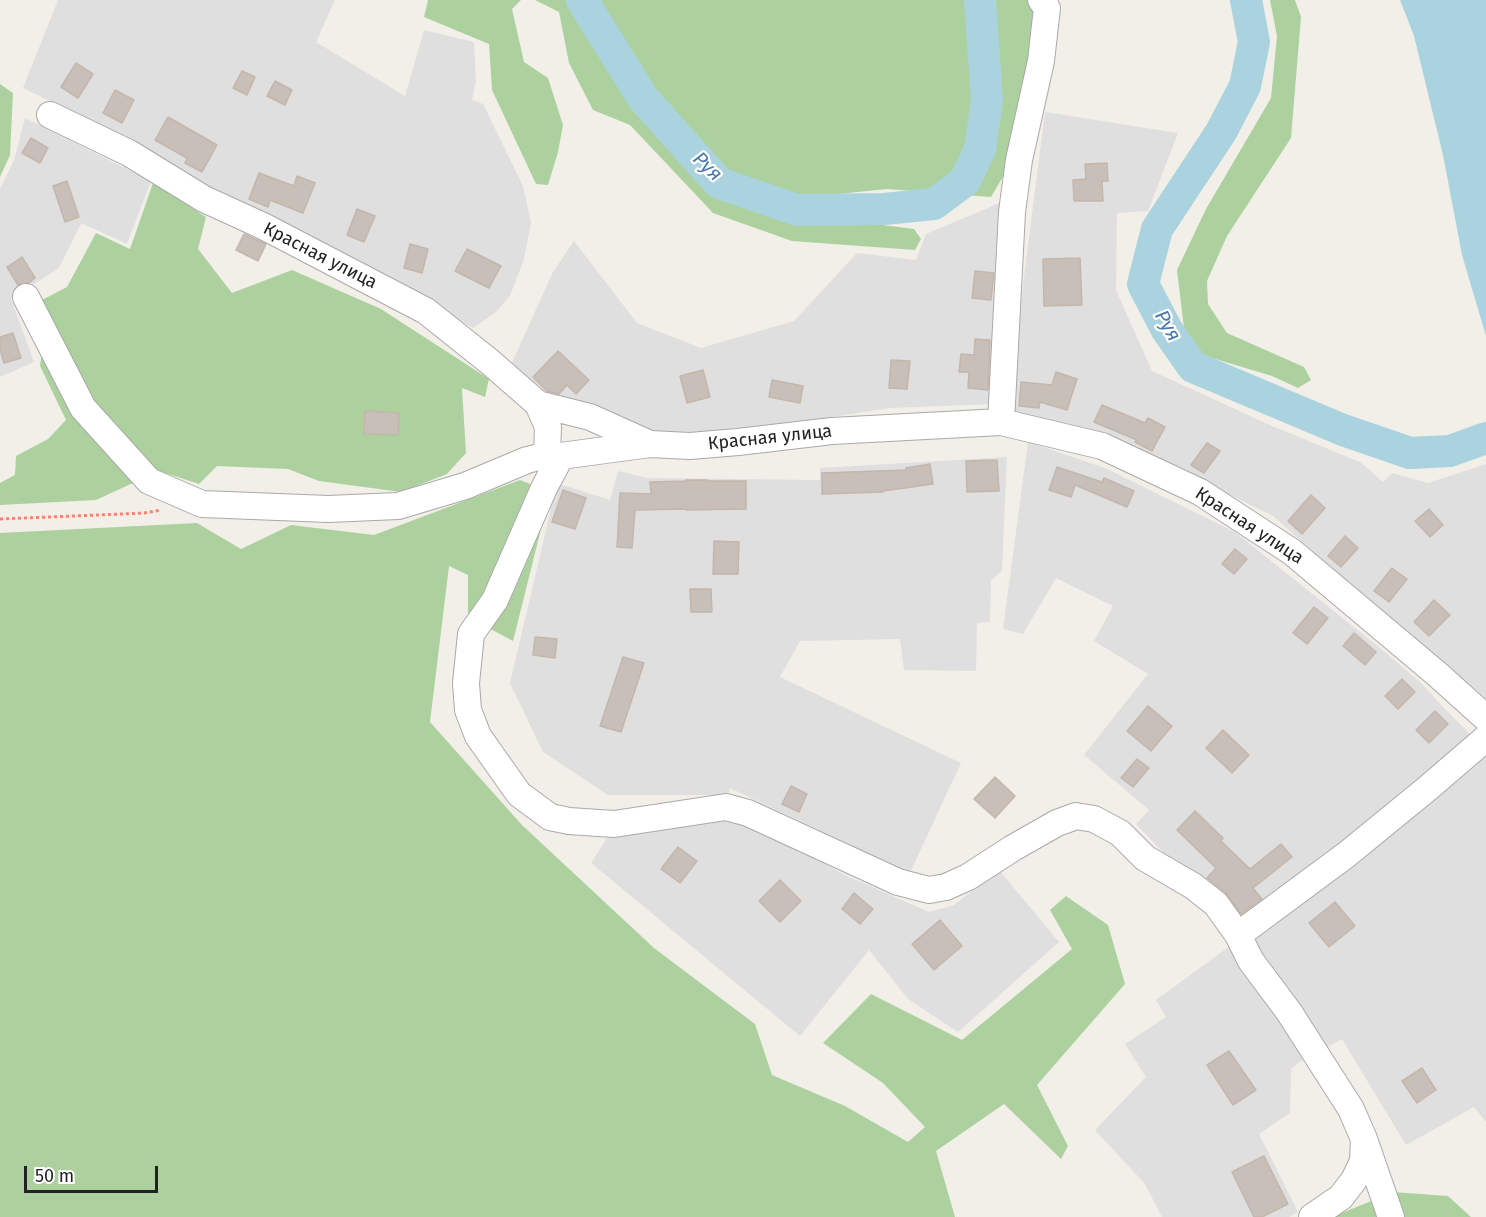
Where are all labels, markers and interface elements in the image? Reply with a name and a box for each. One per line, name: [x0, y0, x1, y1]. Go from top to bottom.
water label: Руя: [687, 147, 727, 187]
street label: Красная улица: [259, 218, 381, 294]
water label: Руя: [1149, 306, 1185, 346]
street label: Красная улица: [707, 421, 833, 455]
street label: Красная улица: [1191, 483, 1307, 569]
scale bar: [27, 1154, 160, 1192]
text: 50 m: [35, 1165, 74, 1187]

